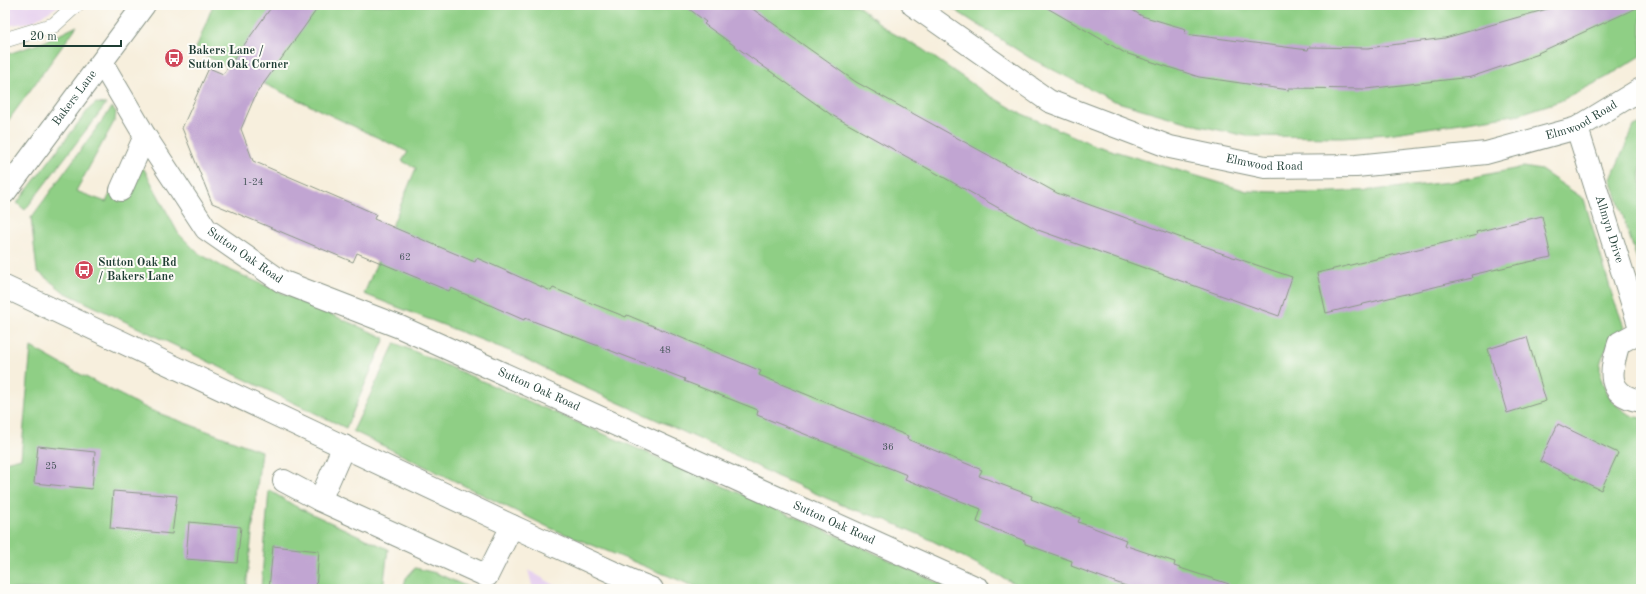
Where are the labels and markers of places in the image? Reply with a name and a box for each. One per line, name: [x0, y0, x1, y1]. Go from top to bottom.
place label: Bakers Lane / Sutton Oak Corner: [188, 45, 288, 71]
bus stop icon: Bakers Lane / Sutton Oak Corner: [163, 47, 185, 69]
place label: Sutton Oak Rd / Bakers Lane: [98, 257, 177, 283]
bus stop icon: Sutton Oak Rd / Bakers Lane: [73, 259, 95, 281]

